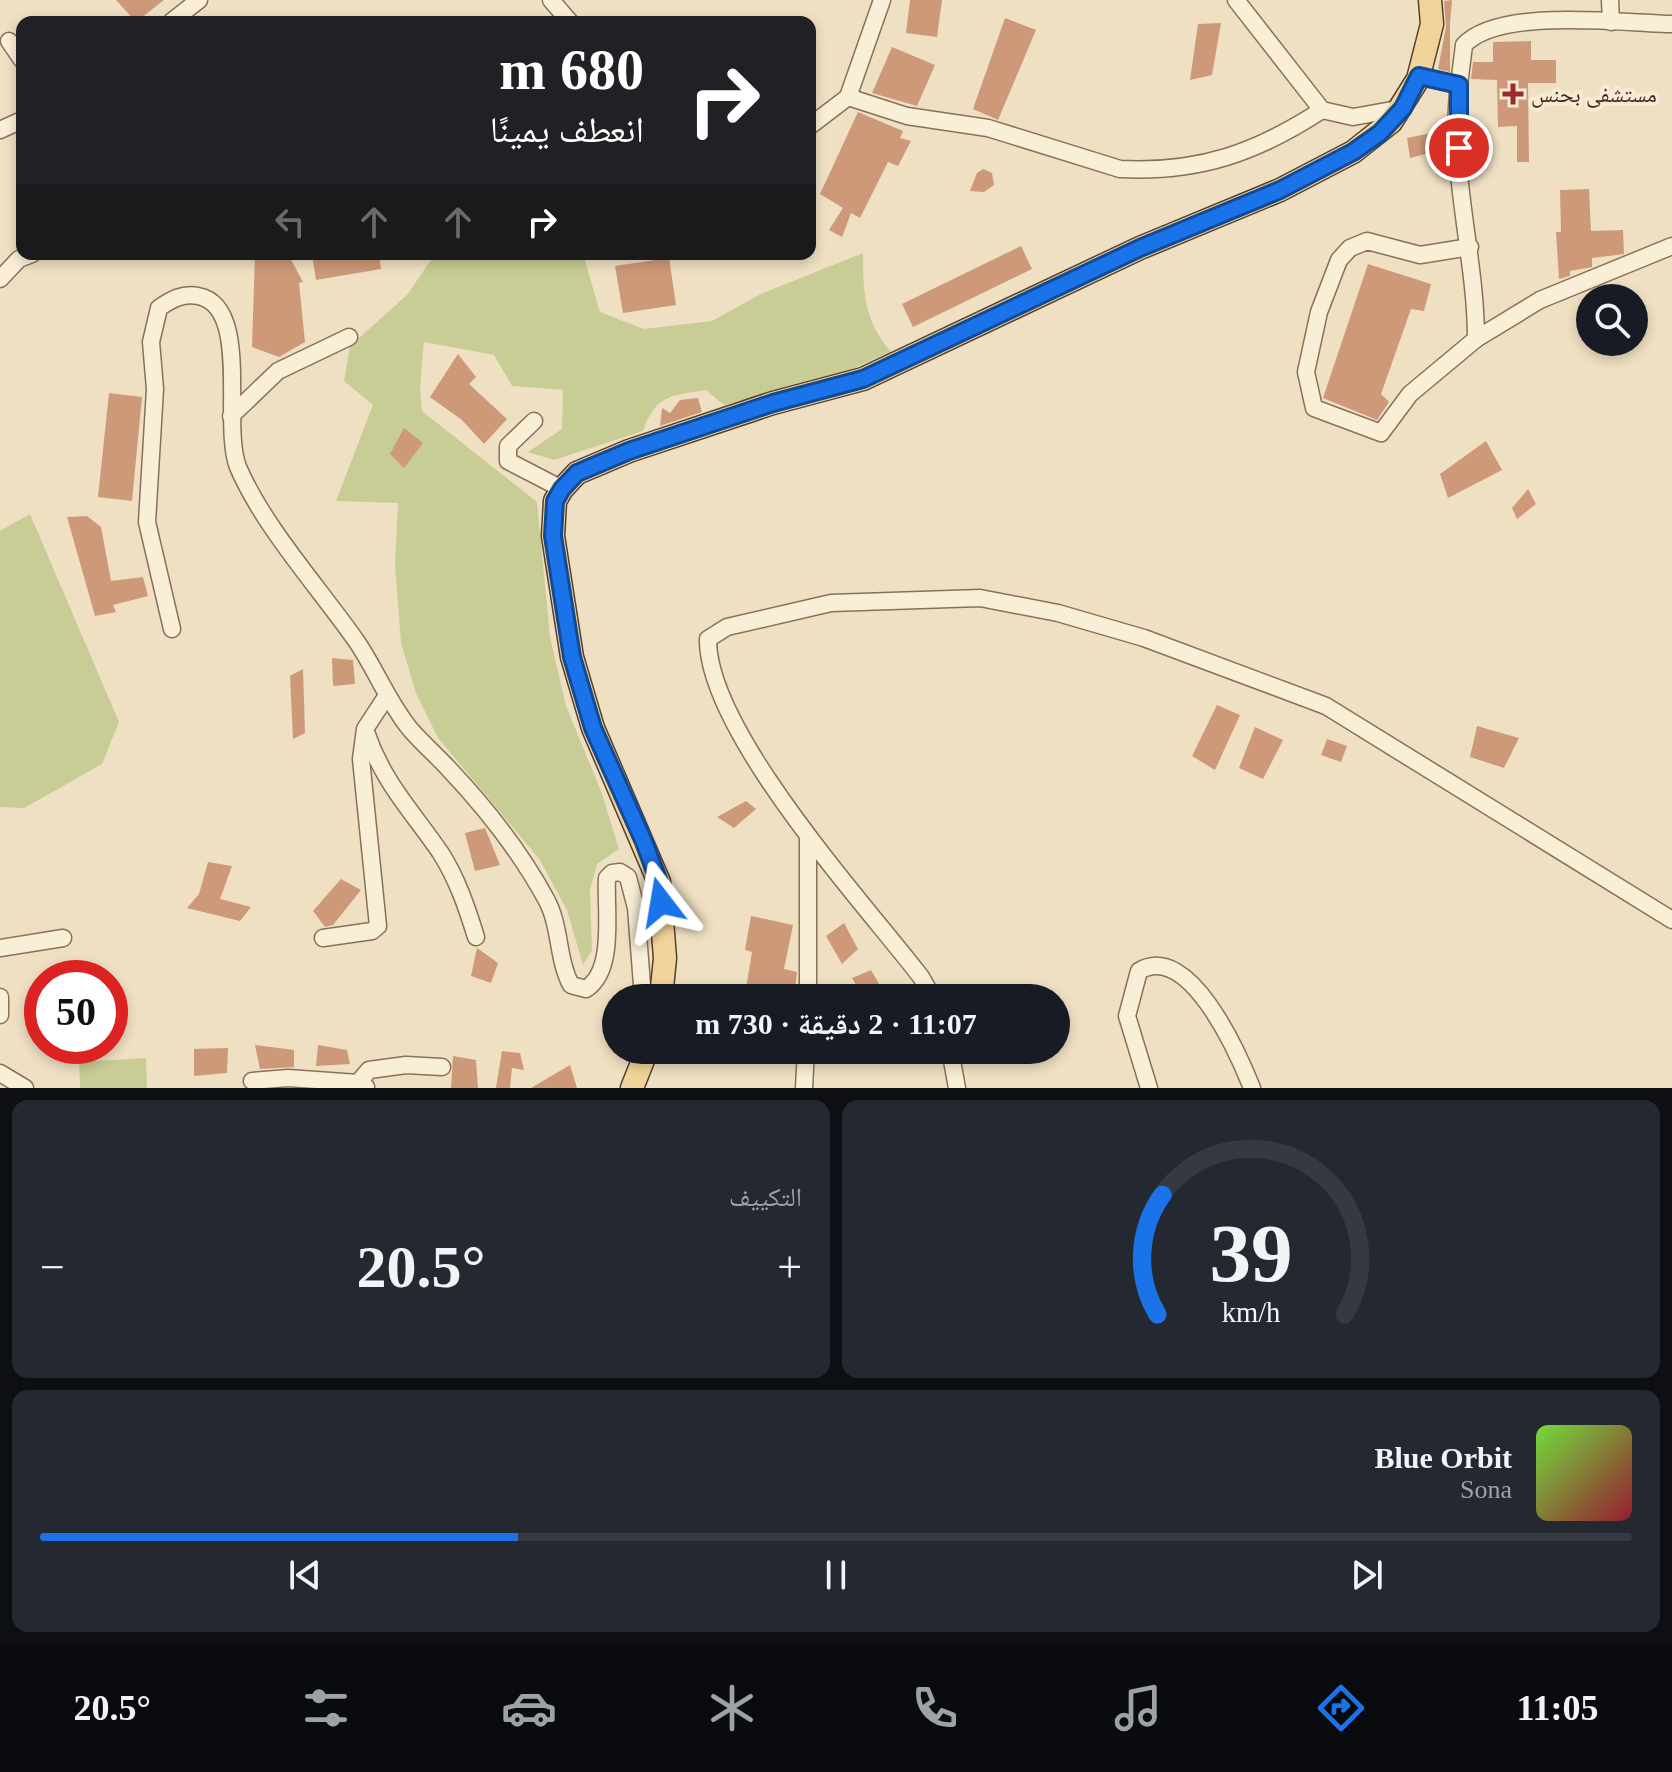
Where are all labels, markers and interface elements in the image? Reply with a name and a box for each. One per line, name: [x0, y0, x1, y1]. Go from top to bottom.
text: 680 m: [499, 39, 644, 101]
icon: right: [672, 48, 776, 152]
place label: مستشفى بحنس: [1531, 82, 1657, 108]
marker: مستشفى بحنس: [1502, 83, 1524, 105]
text: انعطف يمينًا: [490, 110, 644, 150]
pin: [1425, 114, 1493, 182]
icon: arrive: [1437, 126, 1481, 170]
icon: left: [268, 200, 312, 244]
icon: ahead: [352, 200, 396, 244]
icon: ahead: [436, 200, 480, 244]
icon: right: [520, 200, 564, 244]
map controls: [1576, 284, 1648, 356]
button: search: [1576, 284, 1648, 356]
position arrow: [619, 860, 703, 944]
speed limit sign: 50: [24, 960, 128, 1064]
text: 11:07 · 2 دقيقة · 730 m: [695, 1007, 977, 1040]
text: التكييف: [729, 1183, 802, 1212]
text: 39: [1209, 1207, 1293, 1299]
text: 20.5°: [357, 1234, 486, 1300]
text: −: [40, 1243, 65, 1292]
text: +: [777, 1243, 802, 1292]
text: km/h: [1222, 1297, 1280, 1328]
text: Blue Orbit: [1374, 1441, 1512, 1474]
text: Sona: [1460, 1475, 1512, 1504]
icon: previous: [283, 1553, 327, 1597]
icon: pause: [814, 1553, 858, 1597]
icon: next: [1345, 1553, 1389, 1597]
icon: filters: [298, 1680, 354, 1736]
icon: car: [501, 1680, 557, 1736]
icon: climate: [704, 1680, 760, 1736]
icon: phone: [907, 1680, 963, 1736]
icon: music: [1110, 1680, 1166, 1736]
icon: directions: [1313, 1680, 1369, 1736]
text: 20.5°: [74, 1688, 151, 1728]
text: 11:05: [1516, 1688, 1598, 1728]

